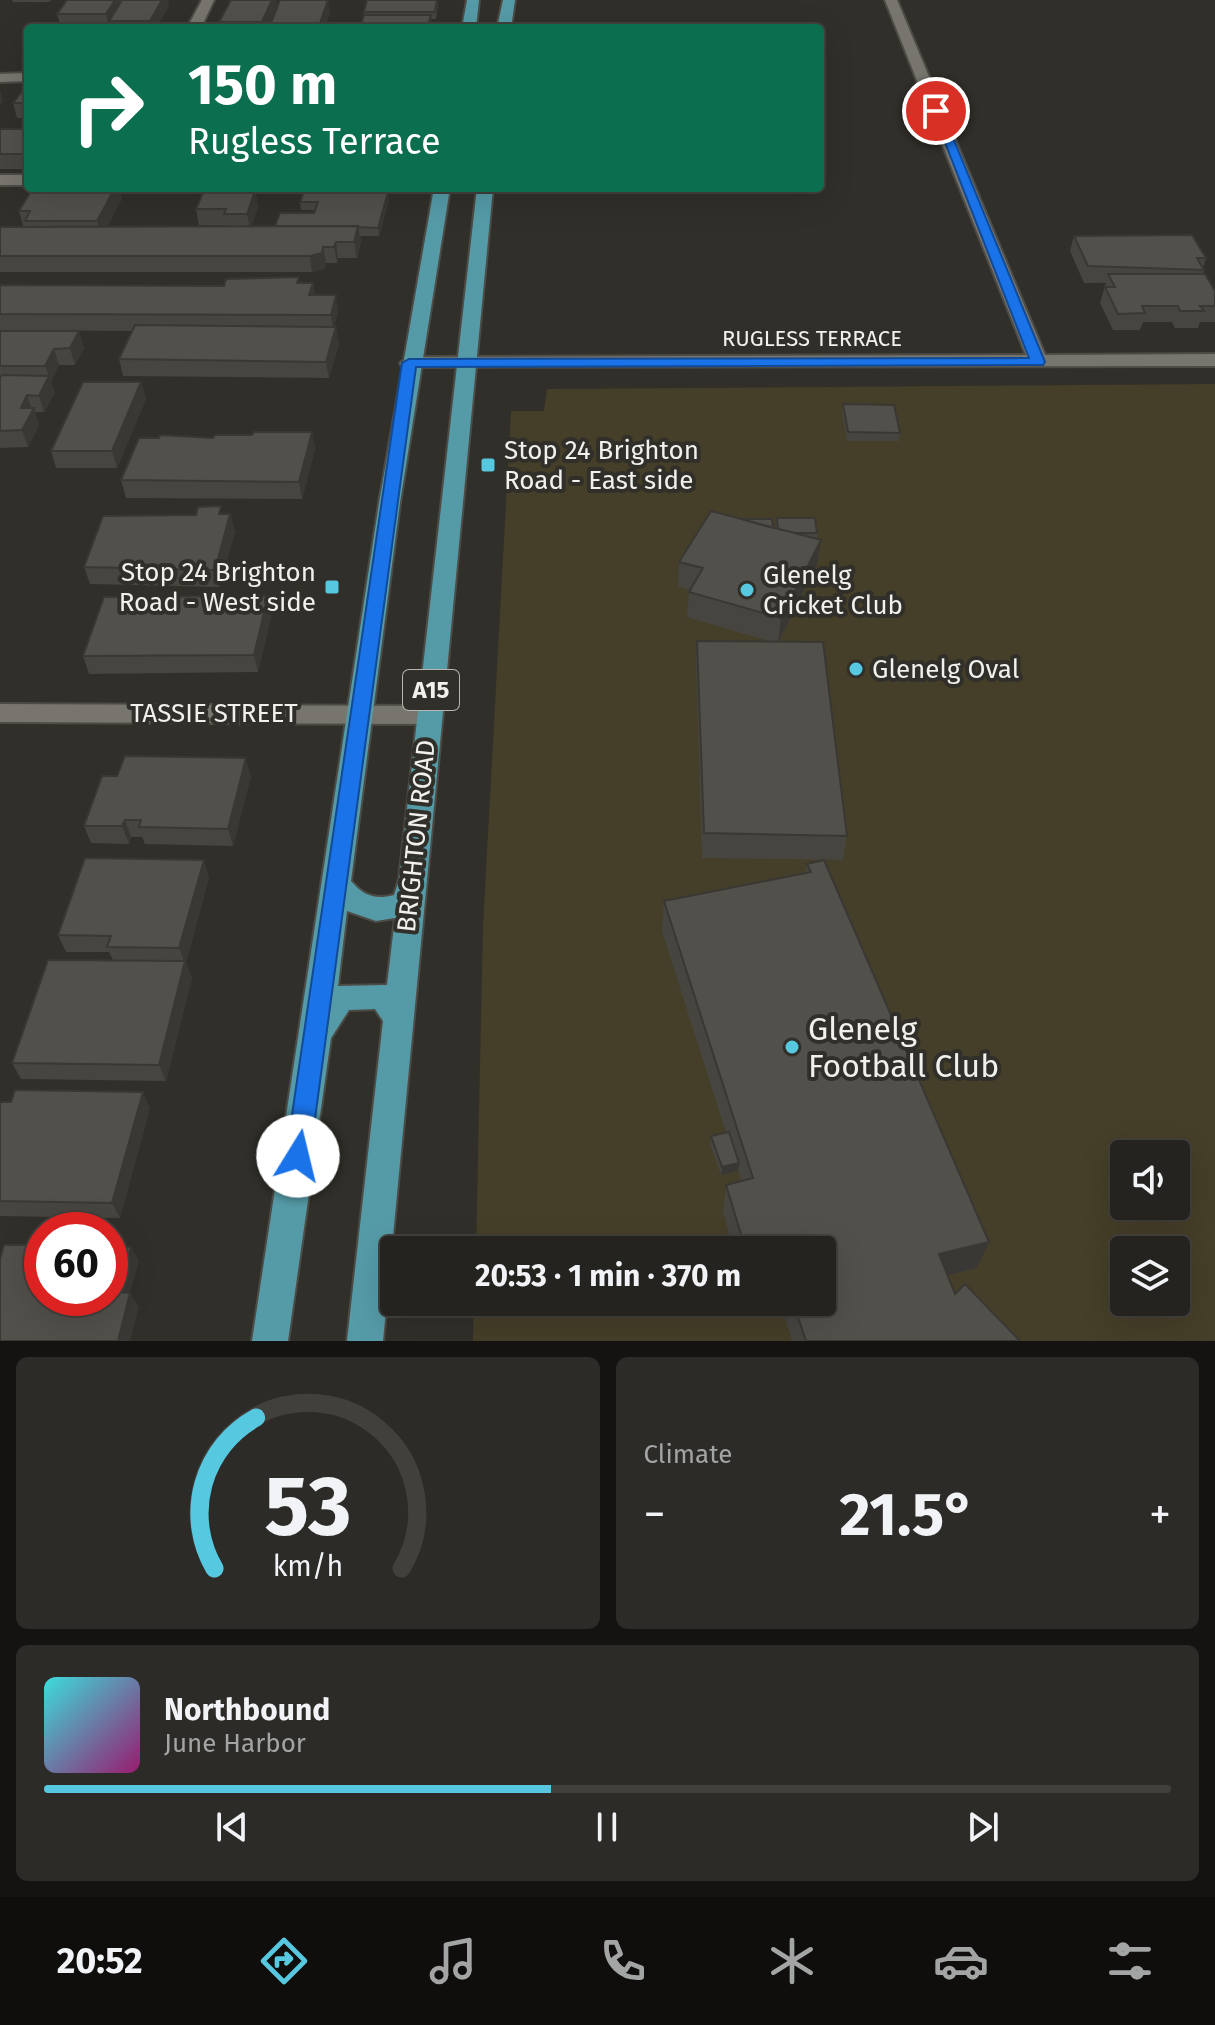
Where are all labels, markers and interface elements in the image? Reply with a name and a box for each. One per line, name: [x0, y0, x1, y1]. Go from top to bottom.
text: 150 m: [188, 52, 337, 119]
icon: right: [56, 56, 160, 160]
pin: [902, 77, 970, 145]
icon: arrive: [914, 89, 958, 133]
text: Rugless Terrace: [188, 120, 441, 164]
street label: RUGLESS TERRACE: [722, 325, 902, 352]
place label: Stop 24 Brighton Road - East side: [504, 435, 699, 496]
marker: Stop 24 Brighton Road - East side: [479, 456, 497, 474]
place label: Stop 24 Brighton Road - West side: [119, 557, 316, 618]
place label: Glenelg Cricket Club: [763, 560, 903, 621]
marker: Stop 24 Brighton Road - West side: [323, 578, 341, 596]
marker: Glenelg Cricket Club: [738, 581, 756, 599]
place label: Glenelg Oval: [872, 654, 1020, 685]
marker: Glenelg Oval: [847, 660, 865, 678]
road number: A15: [403, 670, 459, 710]
street label: TASSIE STREET: [130, 698, 298, 729]
street label: BRIGHTON ROAD: [391, 738, 442, 934]
place label: Glenelg Football Club: [808, 1010, 999, 1085]
marker: Glenelg Football Club: [783, 1038, 801, 1056]
position arrow: [256, 1114, 340, 1198]
map controls: [1110, 1140, 1190, 1316]
button: sound: [1110, 1140, 1190, 1220]
speed limit sign: 60: [24, 1212, 128, 1316]
button: layers: [1110, 1236, 1190, 1316]
text: 20:53 · 1 min · 370 m: [475, 1258, 741, 1294]
text: Climate: [644, 1439, 732, 1470]
text: 53: [264, 1457, 351, 1557]
text: 21.5°: [840, 1479, 975, 1551]
text: −: [644, 1488, 666, 1541]
text: +: [1149, 1488, 1171, 1541]
text: km/h: [272, 1549, 343, 1584]
text: Northbound: [164, 1692, 330, 1728]
text: June Harbor: [164, 1728, 306, 1759]
icon: previous: [210, 1805, 254, 1849]
icon: pause: [585, 1805, 629, 1849]
icon: next: [961, 1805, 1005, 1849]
icon: directions: [256, 1933, 312, 1989]
icon: music: [425, 1933, 481, 1989]
icon: phone: [595, 1933, 651, 1989]
icon: climate: [764, 1933, 820, 1989]
icon: car: [933, 1933, 989, 1989]
icon: filters: [1102, 1933, 1158, 1989]
text: 20:52: [57, 1939, 143, 1983]

